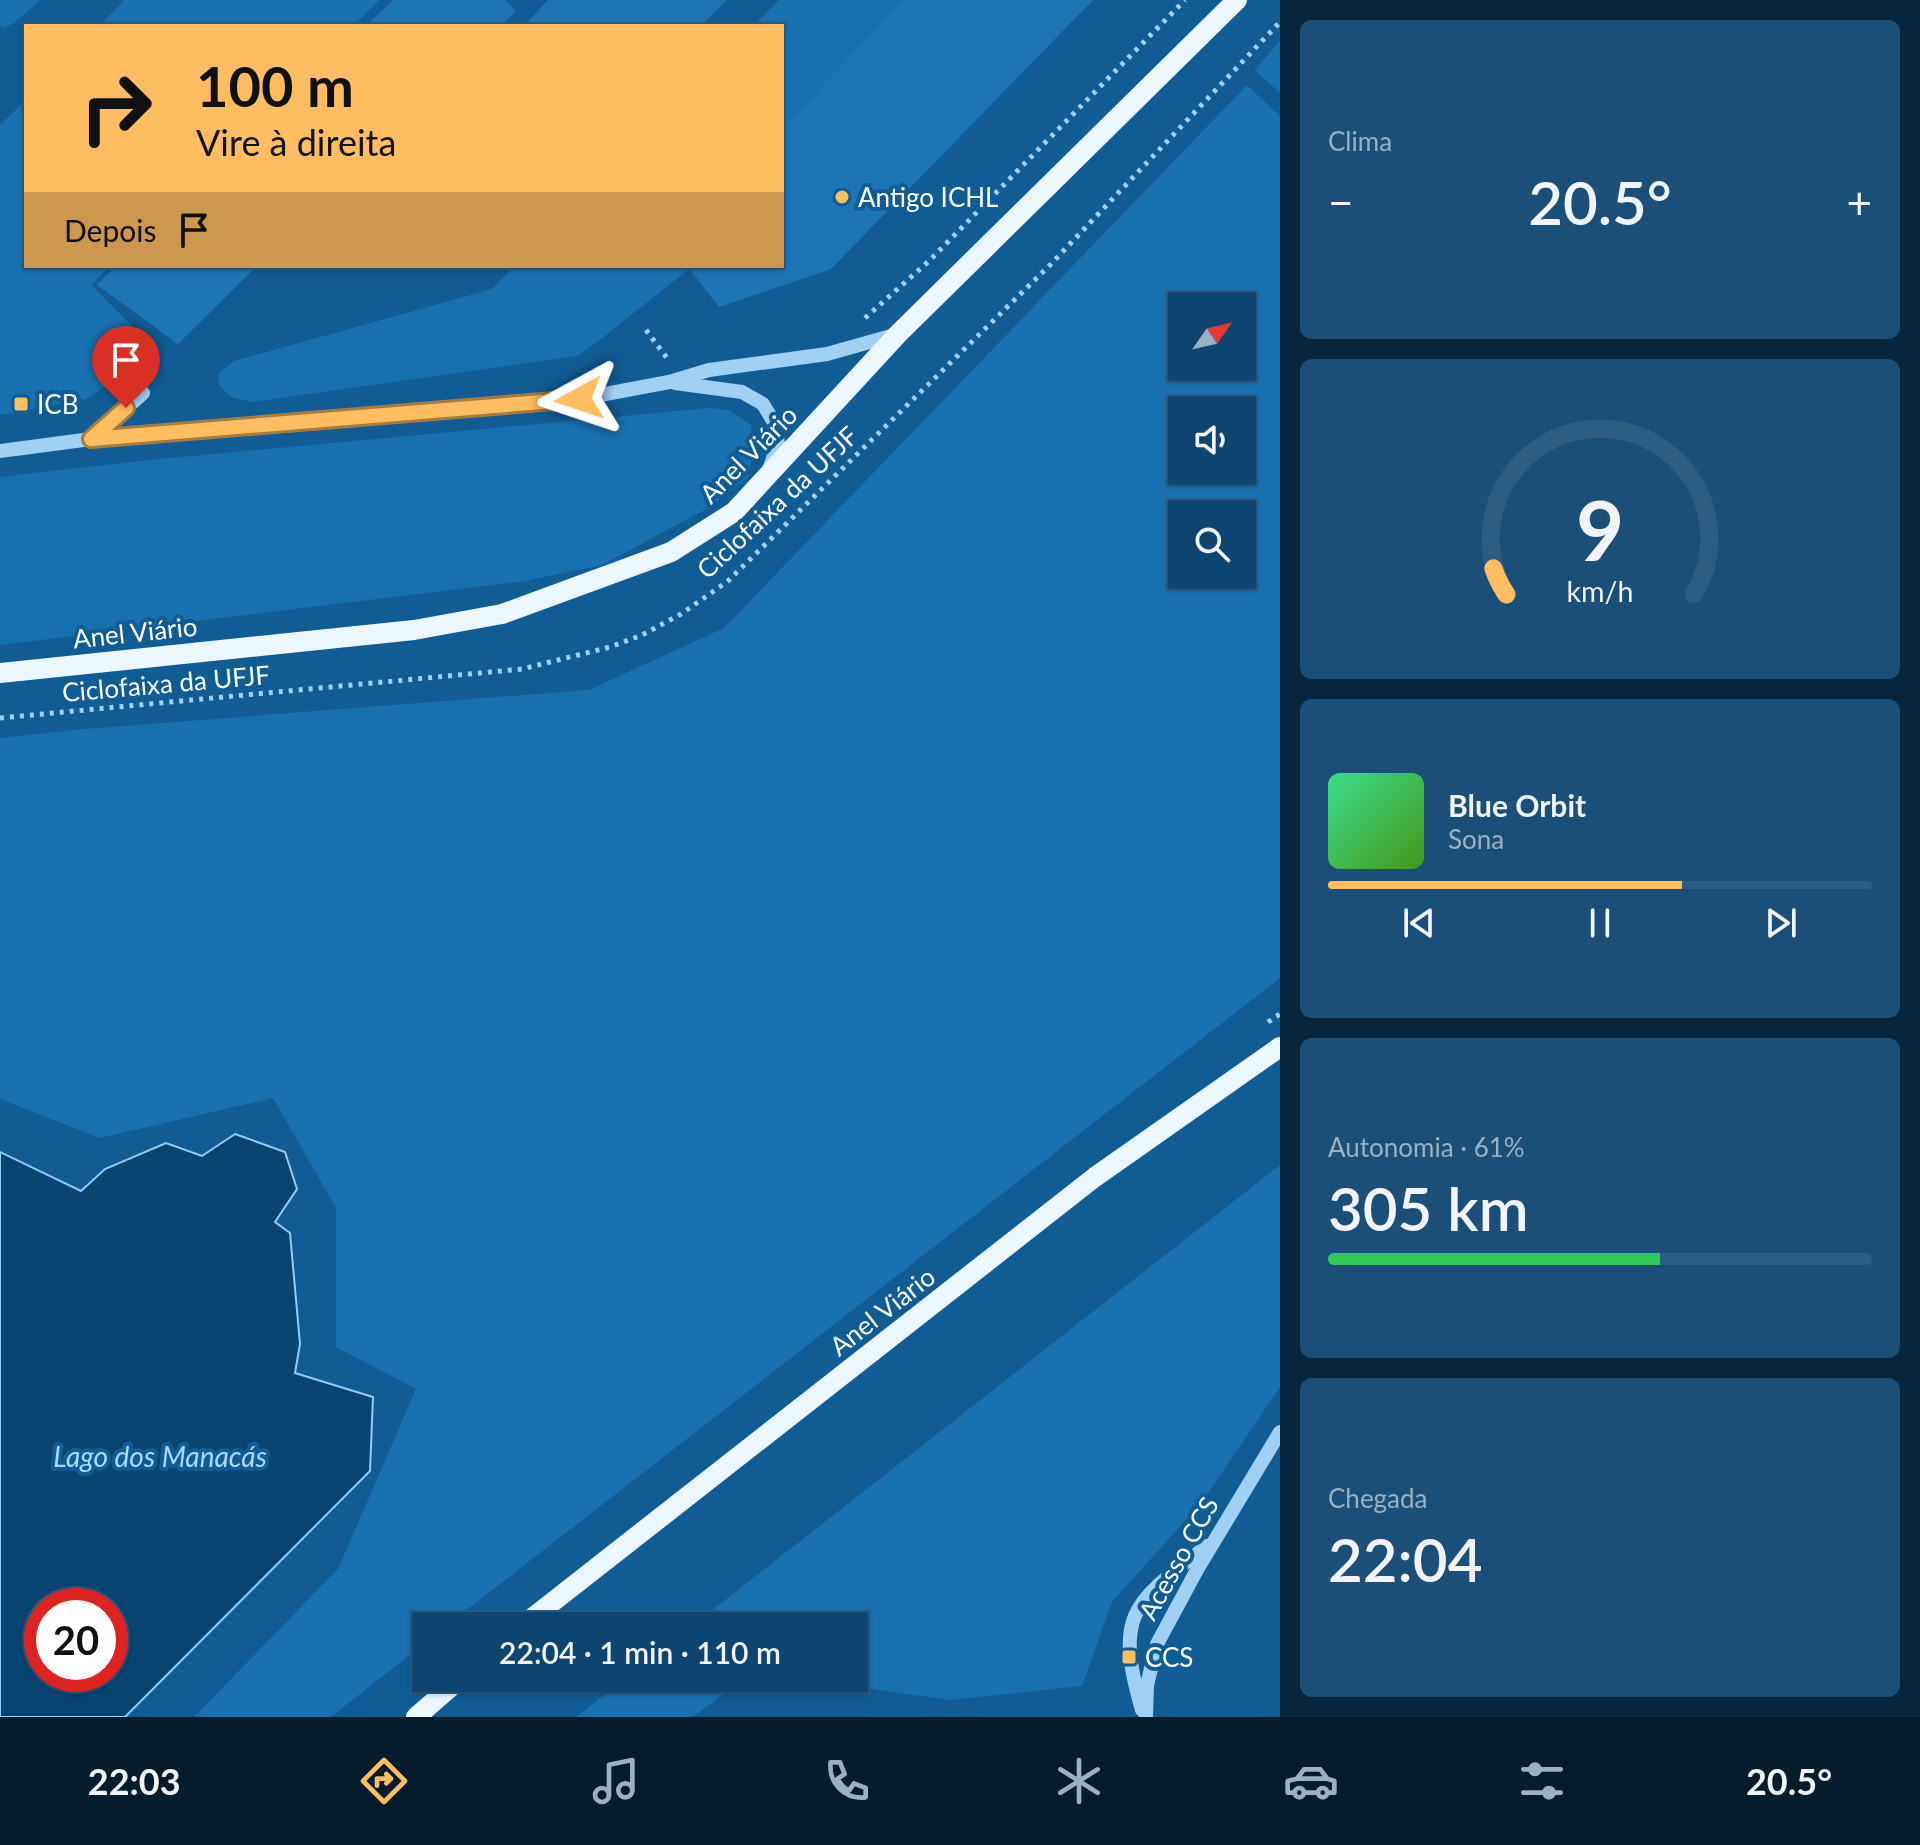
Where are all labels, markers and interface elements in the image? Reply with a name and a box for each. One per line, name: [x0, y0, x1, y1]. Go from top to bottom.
text: 100 m: [196, 52, 354, 119]
icon: right: [64, 56, 168, 160]
text: Vire à direita: [196, 120, 396, 164]
text: Clima: [1328, 125, 1392, 157]
text: 20.5°: [1528, 166, 1672, 238]
text: −: [1328, 176, 1354, 228]
text: +: [1846, 176, 1872, 228]
place label: Antigo ICHL: [858, 181, 998, 213]
marker: Antigo ICHL: [833, 188, 851, 206]
icon: arrive: [172, 208, 216, 252]
text: Depois: [64, 212, 156, 248]
north arrow: [1168, 292, 1256, 380]
map controls: [1168, 292, 1256, 588]
pin: [92, 326, 160, 408]
icon: arrive: [104, 338, 148, 382]
position arrow: [537, 357, 621, 441]
place label: ICB: [37, 388, 78, 420]
marker: ICB: [12, 395, 30, 413]
button: sound: [1168, 396, 1256, 484]
street label: Anel Viário: [693, 399, 803, 509]
street label: Ciclofaixa da UFJF: [690, 419, 864, 585]
text: 9: [1576, 479, 1624, 579]
button: search: [1168, 500, 1256, 588]
text: km/h: [1567, 574, 1633, 608]
street label: Anel Viário: [71, 610, 199, 654]
street label: Ciclofaixa da UFJF: [61, 658, 271, 708]
text: Blue Orbit: [1448, 787, 1586, 823]
text: Sona: [1448, 823, 1504, 855]
icon: previous: [1397, 901, 1441, 945]
icon: pause: [1578, 901, 1622, 945]
icon: next: [1759, 901, 1803, 945]
text: Autonomia · 61%: [1328, 1131, 1525, 1163]
text: 305 km: [1328, 1172, 1529, 1244]
street label: Anel Viário: [823, 1260, 941, 1362]
water label: Lago dos Manacás: [53, 1439, 267, 1473]
text: Chegada: [1328, 1482, 1428, 1514]
street label: Acesso CCS: [1131, 1491, 1225, 1625]
text: 22:04: [1328, 1523, 1482, 1595]
speed limit sign: 20: [24, 1588, 128, 1692]
text: 22:04 · 1 min · 110 m: [499, 1634, 781, 1670]
place label: CCS: [1145, 1641, 1193, 1673]
marker: CCS: [1120, 1648, 1138, 1666]
icon: directions: [356, 1753, 412, 1809]
icon: music: [588, 1753, 644, 1809]
icon: phone: [819, 1753, 875, 1809]
icon: climate: [1051, 1753, 1107, 1809]
icon: car: [1283, 1753, 1339, 1809]
icon: filters: [1514, 1753, 1570, 1809]
text: 22:03: [88, 1759, 181, 1803]
text: 20.5°: [1746, 1759, 1832, 1803]

